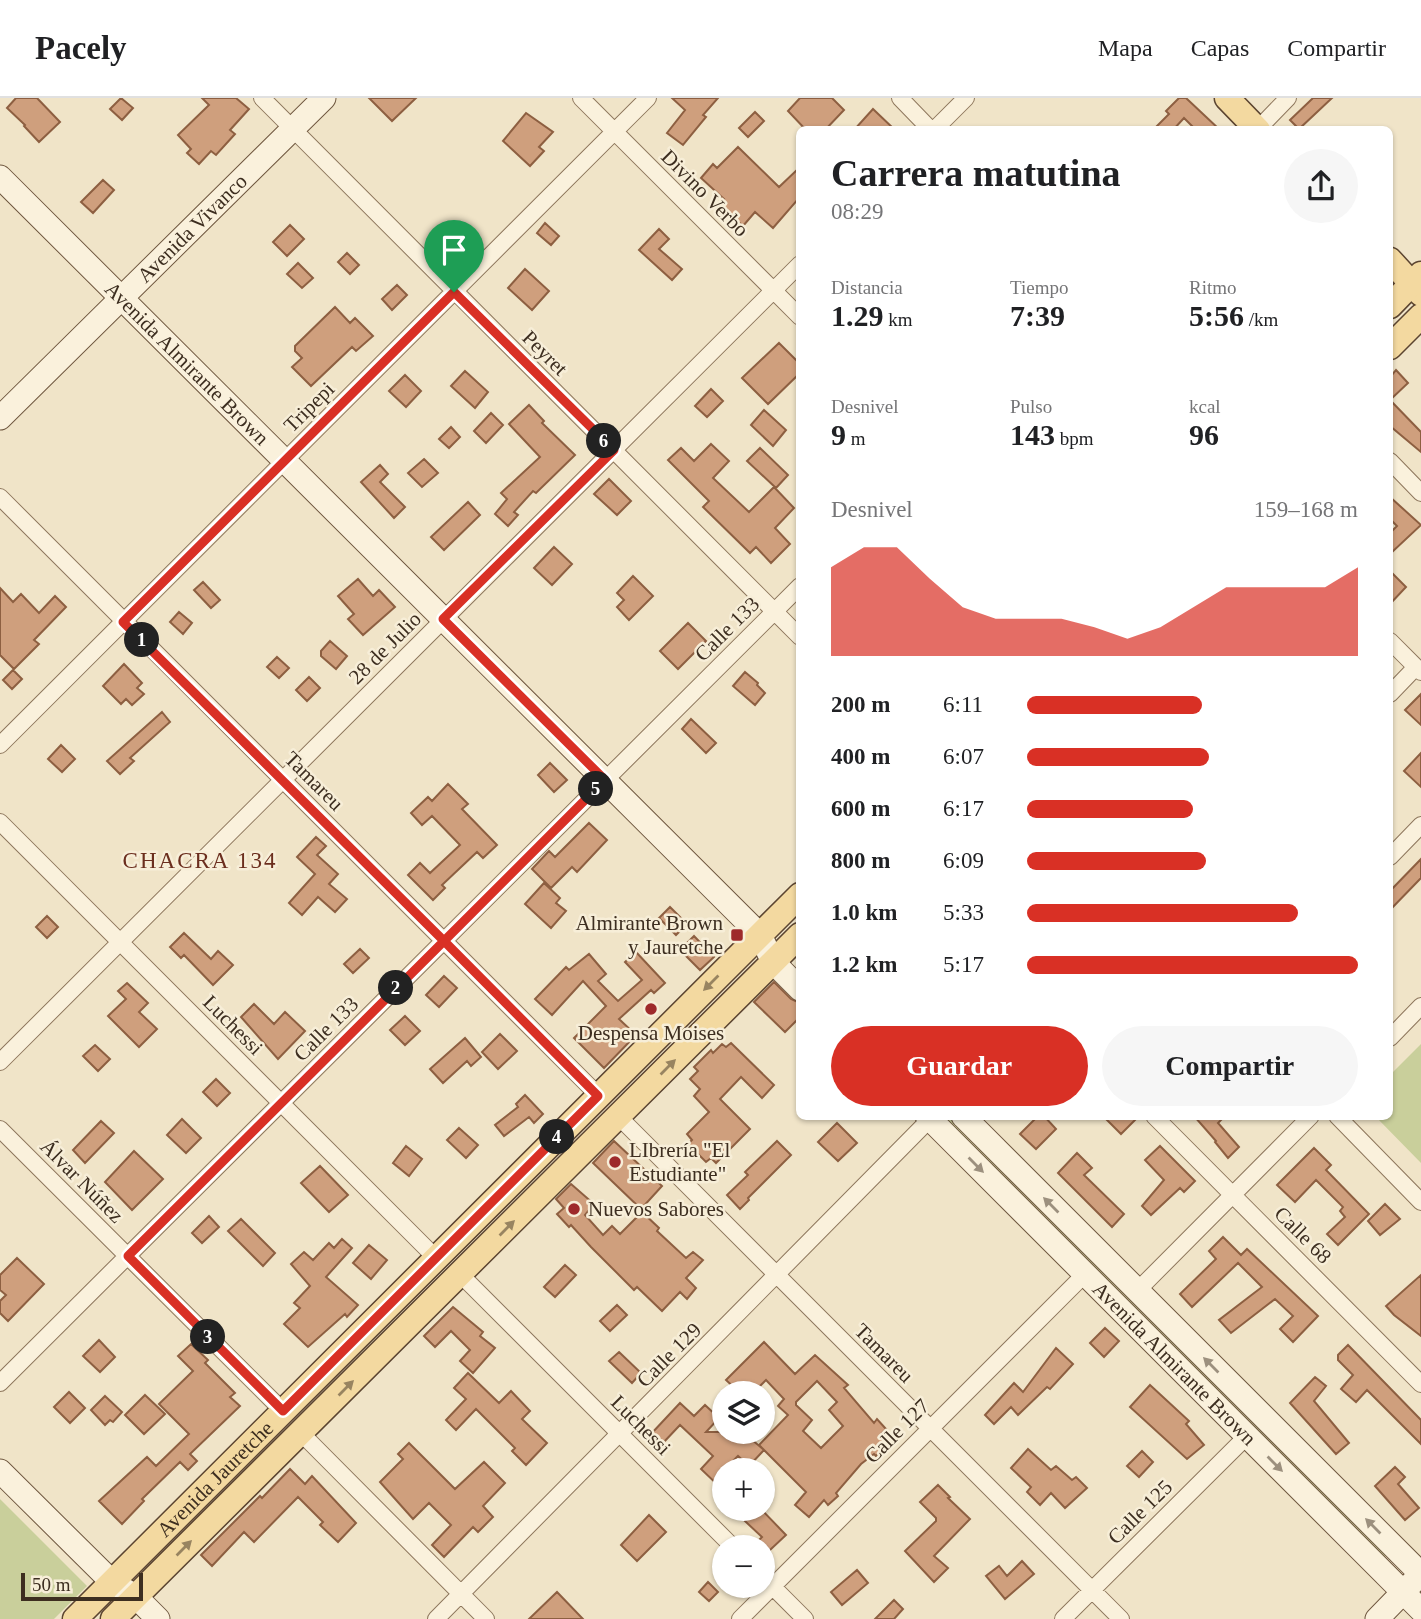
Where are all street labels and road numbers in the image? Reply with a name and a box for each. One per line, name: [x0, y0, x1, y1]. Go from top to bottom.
street label: Divino Verbo: [656, 144, 754, 242]
street label: Avenida Vivanco: [132, 169, 252, 288]
street label: Avenida Almirante Brown: [100, 277, 274, 450]
street label: Peyret: [518, 326, 573, 381]
street label: Tripepi: [279, 377, 339, 437]
street label: Calle 133: [690, 592, 764, 666]
street label: 28 de Julio: [344, 607, 426, 689]
street label: Tamareu: [280, 747, 349, 816]
street label: Luchessi: [198, 990, 268, 1060]
street label: Calle 133: [289, 992, 363, 1066]
street label: Álvar Núñez: [35, 1134, 129, 1228]
street label: Calle 68: [1270, 1202, 1336, 1268]
street label: Avenida Almirante Brown: [1088, 1277, 1262, 1451]
street label: Calle 129: [632, 1318, 706, 1392]
street label: Tamareu: [850, 1319, 919, 1388]
street label: Luchessi: [606, 1390, 676, 1460]
street label: Calle 127: [860, 1394, 934, 1468]
street label: Avenida Jauretche: [152, 1416, 278, 1542]
street label: Calle 125: [1103, 1475, 1177, 1549]

